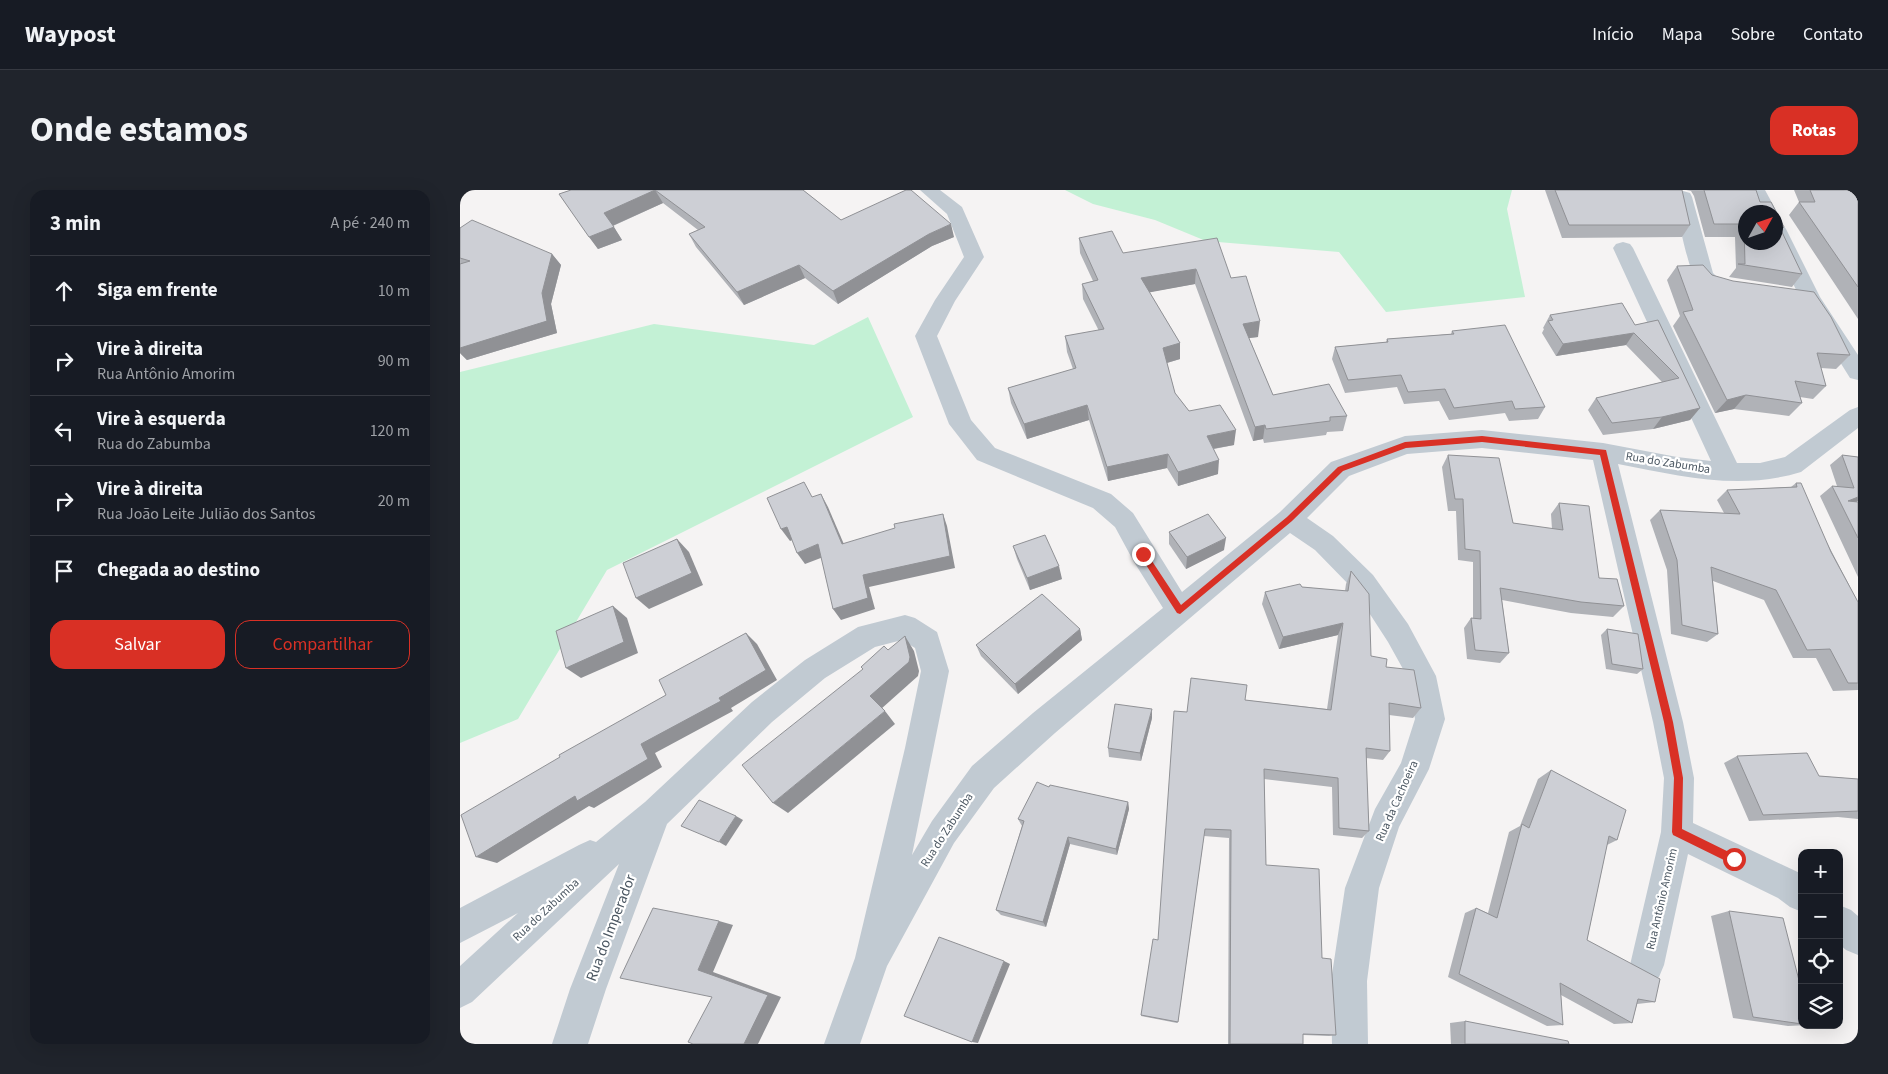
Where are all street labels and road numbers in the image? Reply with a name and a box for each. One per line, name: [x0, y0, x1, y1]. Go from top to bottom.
street label: Rua do Zabumba: [1625, 448, 1711, 478]
street label: Rua da Cachoeira: [1372, 758, 1422, 844]
street label: Rua do Zabumba: [917, 790, 977, 870]
street label: Rua Antônio Amorim: [1642, 847, 1682, 951]
street label: Rua do Imperador: [581, 871, 641, 984]
street label: Rua do Zabumba: [509, 875, 583, 945]

